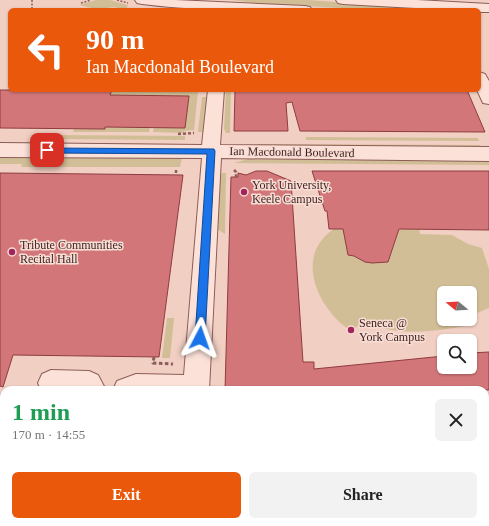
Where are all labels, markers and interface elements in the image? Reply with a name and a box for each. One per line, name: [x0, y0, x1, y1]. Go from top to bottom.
icon: left: [20, 24, 72, 76]
text: 90 m: [86, 24, 144, 55]
text: Ian Macdonald Boulevard: [86, 57, 274, 77]
pin: [30, 133, 64, 167]
icon: arrive: [36, 139, 58, 161]
street label: Ian Macdonald Boulevard: [229, 144, 355, 160]
place label: York University, Keele Campus: [252, 178, 331, 206]
marker: York University, Keele Campus: [239, 187, 249, 197]
place label: Tribute Communities Recital Hall: [20, 238, 123, 266]
marker: Tribute Communities Recital Hall: [7, 247, 17, 257]
north arrow: [437, 286, 477, 326]
map controls: [437, 286, 477, 374]
place label: Seneca @ York Campus: [359, 316, 425, 344]
position arrow: [179, 317, 221, 359]
marker: Seneca @ York Campus: [346, 325, 356, 335]
button: search: [437, 334, 477, 374]
text: 1 min: [12, 399, 70, 425]
button: close: [435, 399, 477, 441]
text: 170 m · 14:55: [12, 427, 85, 442]
button: Exit: [12, 472, 241, 518]
button: Share: [249, 472, 477, 518]

